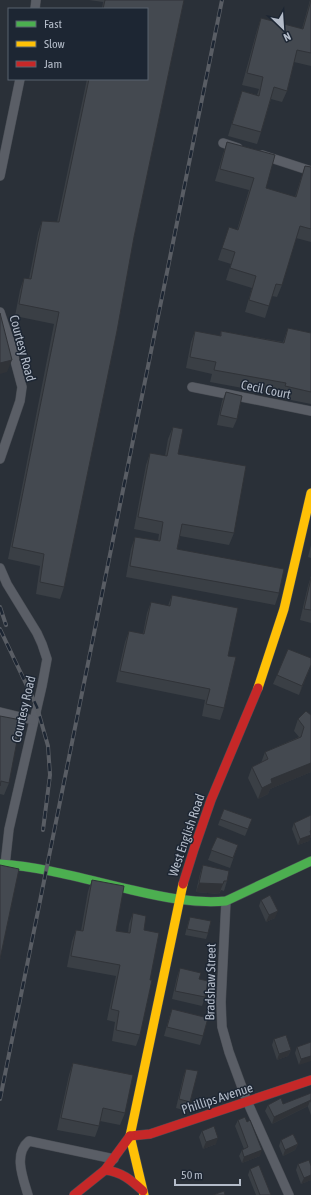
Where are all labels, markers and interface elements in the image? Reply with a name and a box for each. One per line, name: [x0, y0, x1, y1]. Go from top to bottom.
legend: [8, 8, 148, 80]
north arrow: [263, 8, 303, 48]
text: Fast: [44, 17, 62, 31]
text: N: [282, 30, 293, 44]
text: Slow: [44, 37, 65, 51]
text: Jam: [44, 57, 62, 71]
street label: Courtesy Road: [6, 313, 39, 383]
street label: Cecil Court: [240, 377, 292, 402]
street label: Courtesy Road: [9, 674, 38, 744]
street label: West English Road: [165, 792, 208, 878]
street label: Bradshaw Street: [202, 943, 219, 1021]
street label: Phillips Avenue: [180, 1080, 255, 1117]
scale bar: [175, 1161, 240, 1187]
text: 50 m: [181, 1168, 203, 1182]

